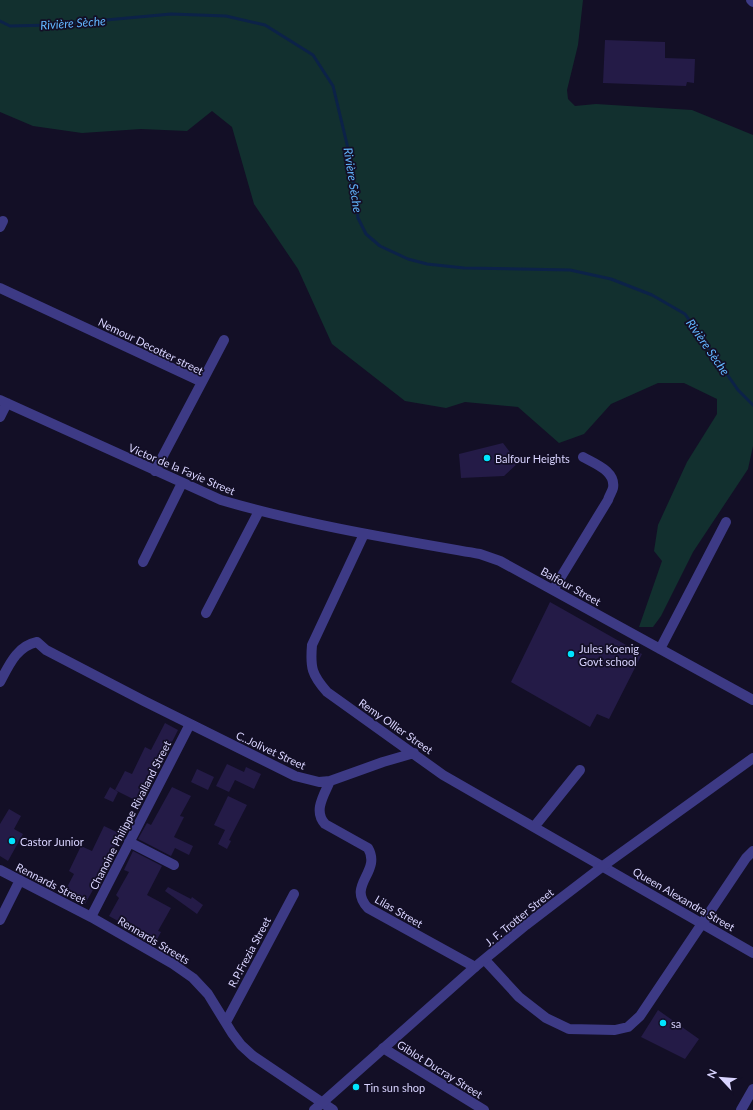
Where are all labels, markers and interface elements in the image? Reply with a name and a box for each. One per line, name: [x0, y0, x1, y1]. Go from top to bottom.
water label: Rivière Sèche: [40, 13, 107, 33]
water label: Rivière Sèche: [340, 146, 366, 214]
street label: Nemour Decotter street: [96, 315, 206, 377]
water label: Rivière Sèche: [683, 316, 733, 378]
street label: Victor de la Fayie Street: [127, 441, 237, 497]
place label: Balfour Heights: [495, 452, 570, 465]
marker: Balfour Heights: [482, 453, 492, 463]
street label: Balfour Street: [539, 564, 603, 608]
place label: Jules Koenig Govt school: [579, 642, 639, 668]
marker: Jules Koenig Govt school: [566, 649, 576, 659]
street label: Remy Ollier Street: [356, 696, 436, 756]
street label: C..Jolivet Street: [234, 728, 308, 772]
street label: Chanoine Philippe Rivalland Street: [87, 738, 173, 892]
place label: Castor Junior: [20, 835, 84, 848]
marker: Castor Junior: [7, 836, 17, 846]
street label: Rennards Street: [14, 860, 88, 906]
street label: Queen Alexandra Street: [631, 865, 737, 933]
street label: J. F. Trotter Street: [482, 885, 556, 949]
street label: Lilas Street: [373, 892, 425, 930]
street label: Rennards Streets: [116, 913, 192, 967]
street label: R.P.Frezia Street: [225, 915, 273, 989]
place label: sa: [671, 1017, 681, 1030]
marker: sa: [658, 1018, 668, 1028]
street label: Giblot Ducray Street: [395, 1037, 485, 1101]
north arrow: [701, 1058, 741, 1098]
text: N: [704, 1067, 719, 1080]
place label: Tin sun shop: [364, 1081, 425, 1094]
marker: Tin sun shop: [351, 1082, 361, 1092]

